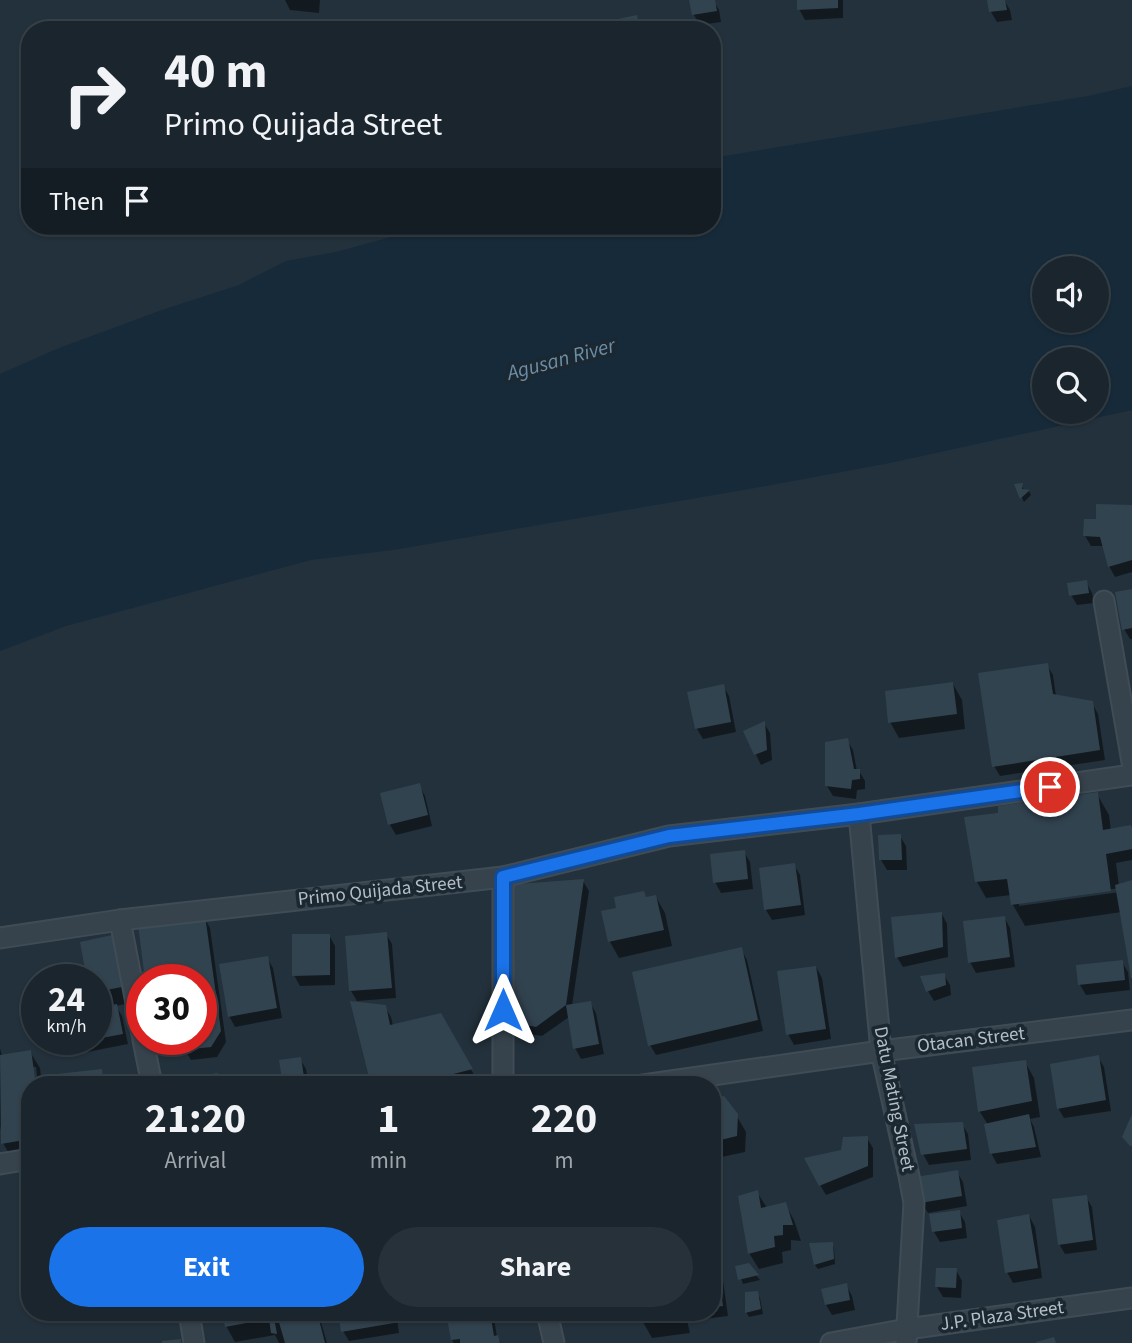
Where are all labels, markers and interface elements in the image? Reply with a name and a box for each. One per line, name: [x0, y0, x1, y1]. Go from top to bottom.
text: 40 m: [164, 37, 268, 107]
icon: right: [49, 49, 140, 140]
text: Primo Quijada Street: [164, 102, 442, 148]
icon: arrive: [118, 182, 156, 220]
text: Then: [49, 183, 104, 220]
map controls: [1032, 256, 1109, 424]
button: sound: [1032, 256, 1109, 333]
water label: Agusan River: [502, 330, 619, 388]
button: search: [1032, 347, 1109, 424]
pin: [1020, 757, 1080, 817]
icon: arrive: [1031, 768, 1069, 806]
street label: Primo Quijada Street: [296, 869, 464, 913]
speed limit sign: 30: [126, 964, 217, 1055]
position arrow: [466, 973, 540, 1047]
text: 24: [48, 975, 85, 1025]
text: km/h: [47, 1014, 86, 1039]
street label: Otacan Street: [916, 1020, 1027, 1060]
street label: Datu Mating Street: [867, 1024, 921, 1174]
text: 21:20: [145, 1089, 246, 1149]
text: 1: [377, 1089, 399, 1149]
text: 220: [531, 1089, 597, 1149]
text: Arrival: [164, 1144, 226, 1177]
text: min: [370, 1144, 407, 1177]
text: m: [554, 1144, 574, 1177]
button: Exit: [49, 1227, 364, 1307]
button: Share: [378, 1227, 693, 1307]
street label: J.P. Plaza Street: [939, 1294, 1066, 1338]

